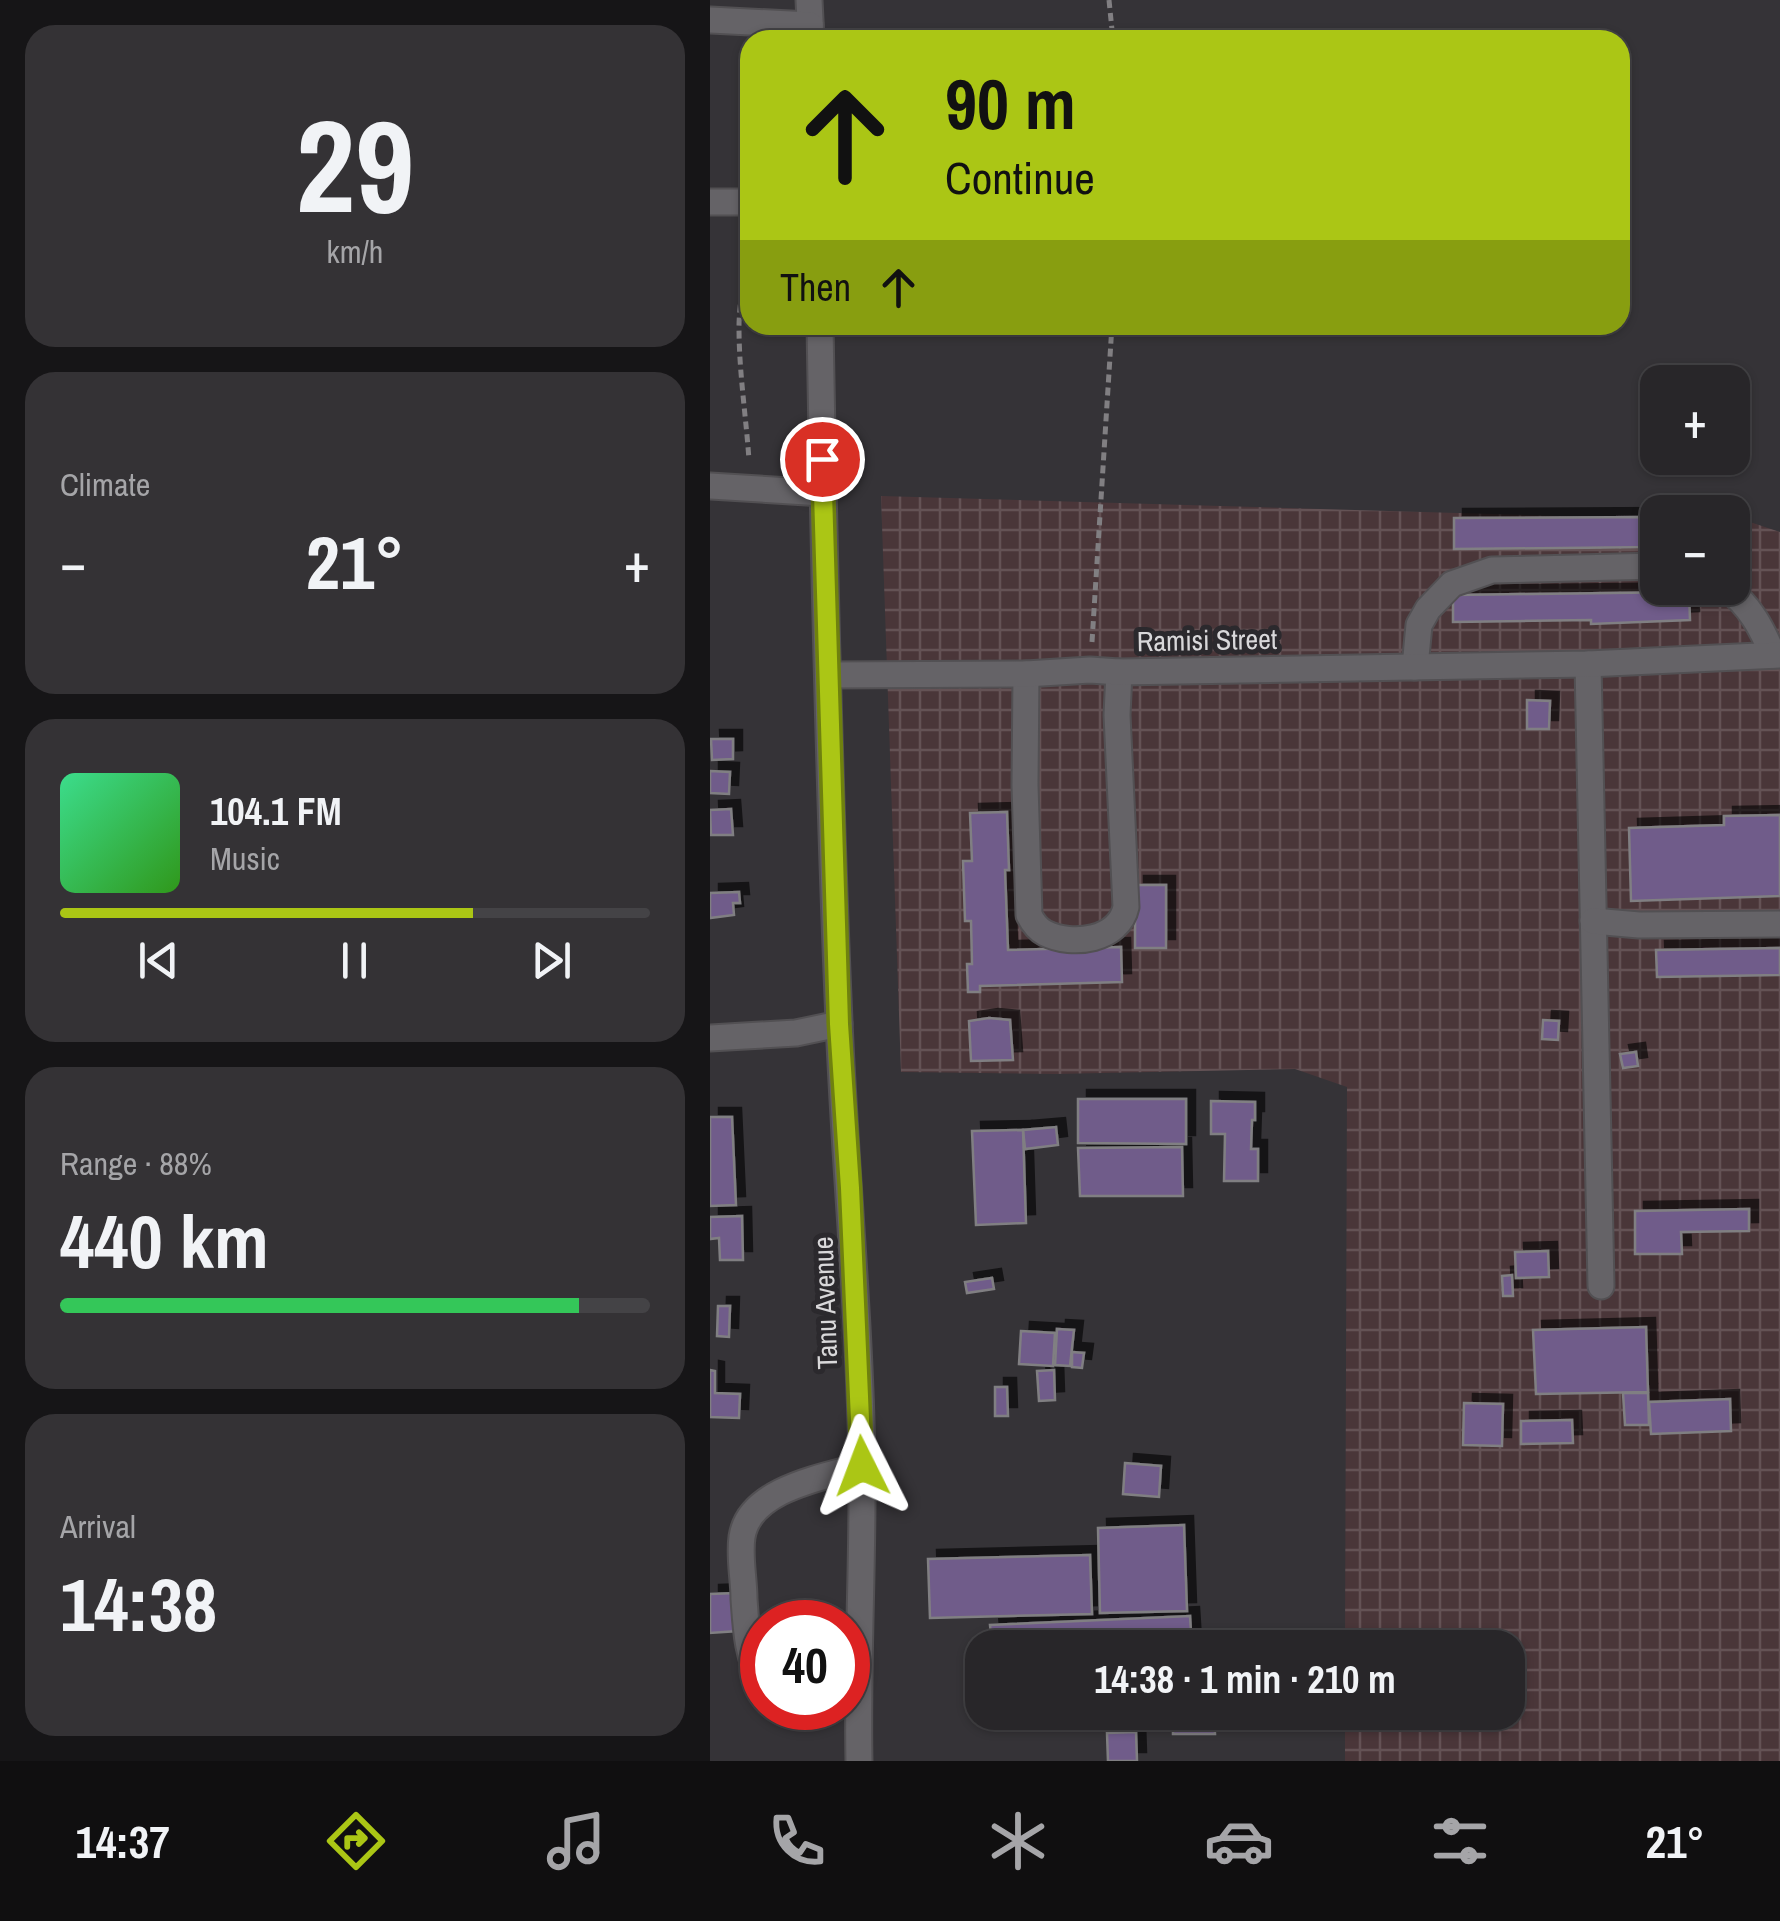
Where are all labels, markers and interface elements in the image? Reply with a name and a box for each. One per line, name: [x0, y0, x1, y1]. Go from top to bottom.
text: 90 m: [945, 57, 1076, 151]
icon: ahead: [780, 70, 910, 200]
text: 29: [296, 77, 414, 253]
text: Continue: [945, 147, 1095, 208]
text: km/h: [327, 230, 383, 273]
icon: ahead: [871, 260, 926, 315]
text: Then: [780, 262, 851, 313]
map controls: [1640, 365, 1750, 605]
button: +: [1640, 365, 1750, 475]
pin: [780, 417, 865, 502]
icon: arrive: [795, 432, 850, 487]
text: Climate: [60, 463, 150, 506]
button: −: [1640, 495, 1750, 605]
text: 21°: [306, 511, 404, 612]
text: −: [60, 525, 86, 599]
text: +: [624, 525, 650, 599]
street label: Ramisi Street: [1136, 620, 1278, 660]
text: 104.1 FM: [210, 786, 342, 837]
text: Music: [210, 837, 280, 880]
icon: previous: [131, 933, 186, 988]
icon: pause: [327, 933, 382, 988]
icon: next: [524, 933, 579, 988]
text: Range · 88%: [60, 1142, 212, 1185]
text: 440 km: [60, 1190, 269, 1291]
street label: Tanu Avenue: [804, 1236, 846, 1370]
position arrow: [810, 1414, 914, 1518]
text: Arrival: [60, 1505, 136, 1548]
text: 14:38: [60, 1553, 217, 1654]
speed limit sign: 40: [740, 1600, 870, 1730]
text: 14:38 · 1 min · 210 m: [1094, 1654, 1396, 1705]
icon: directions: [321, 1806, 391, 1876]
icon: music: [541, 1806, 611, 1876]
icon: phone: [762, 1806, 832, 1876]
icon: climate: [983, 1806, 1053, 1876]
icon: car: [1204, 1806, 1274, 1876]
icon: filters: [1425, 1806, 1495, 1876]
text: 14:37: [75, 1811, 170, 1872]
text: 21°: [1645, 1811, 1705, 1872]

